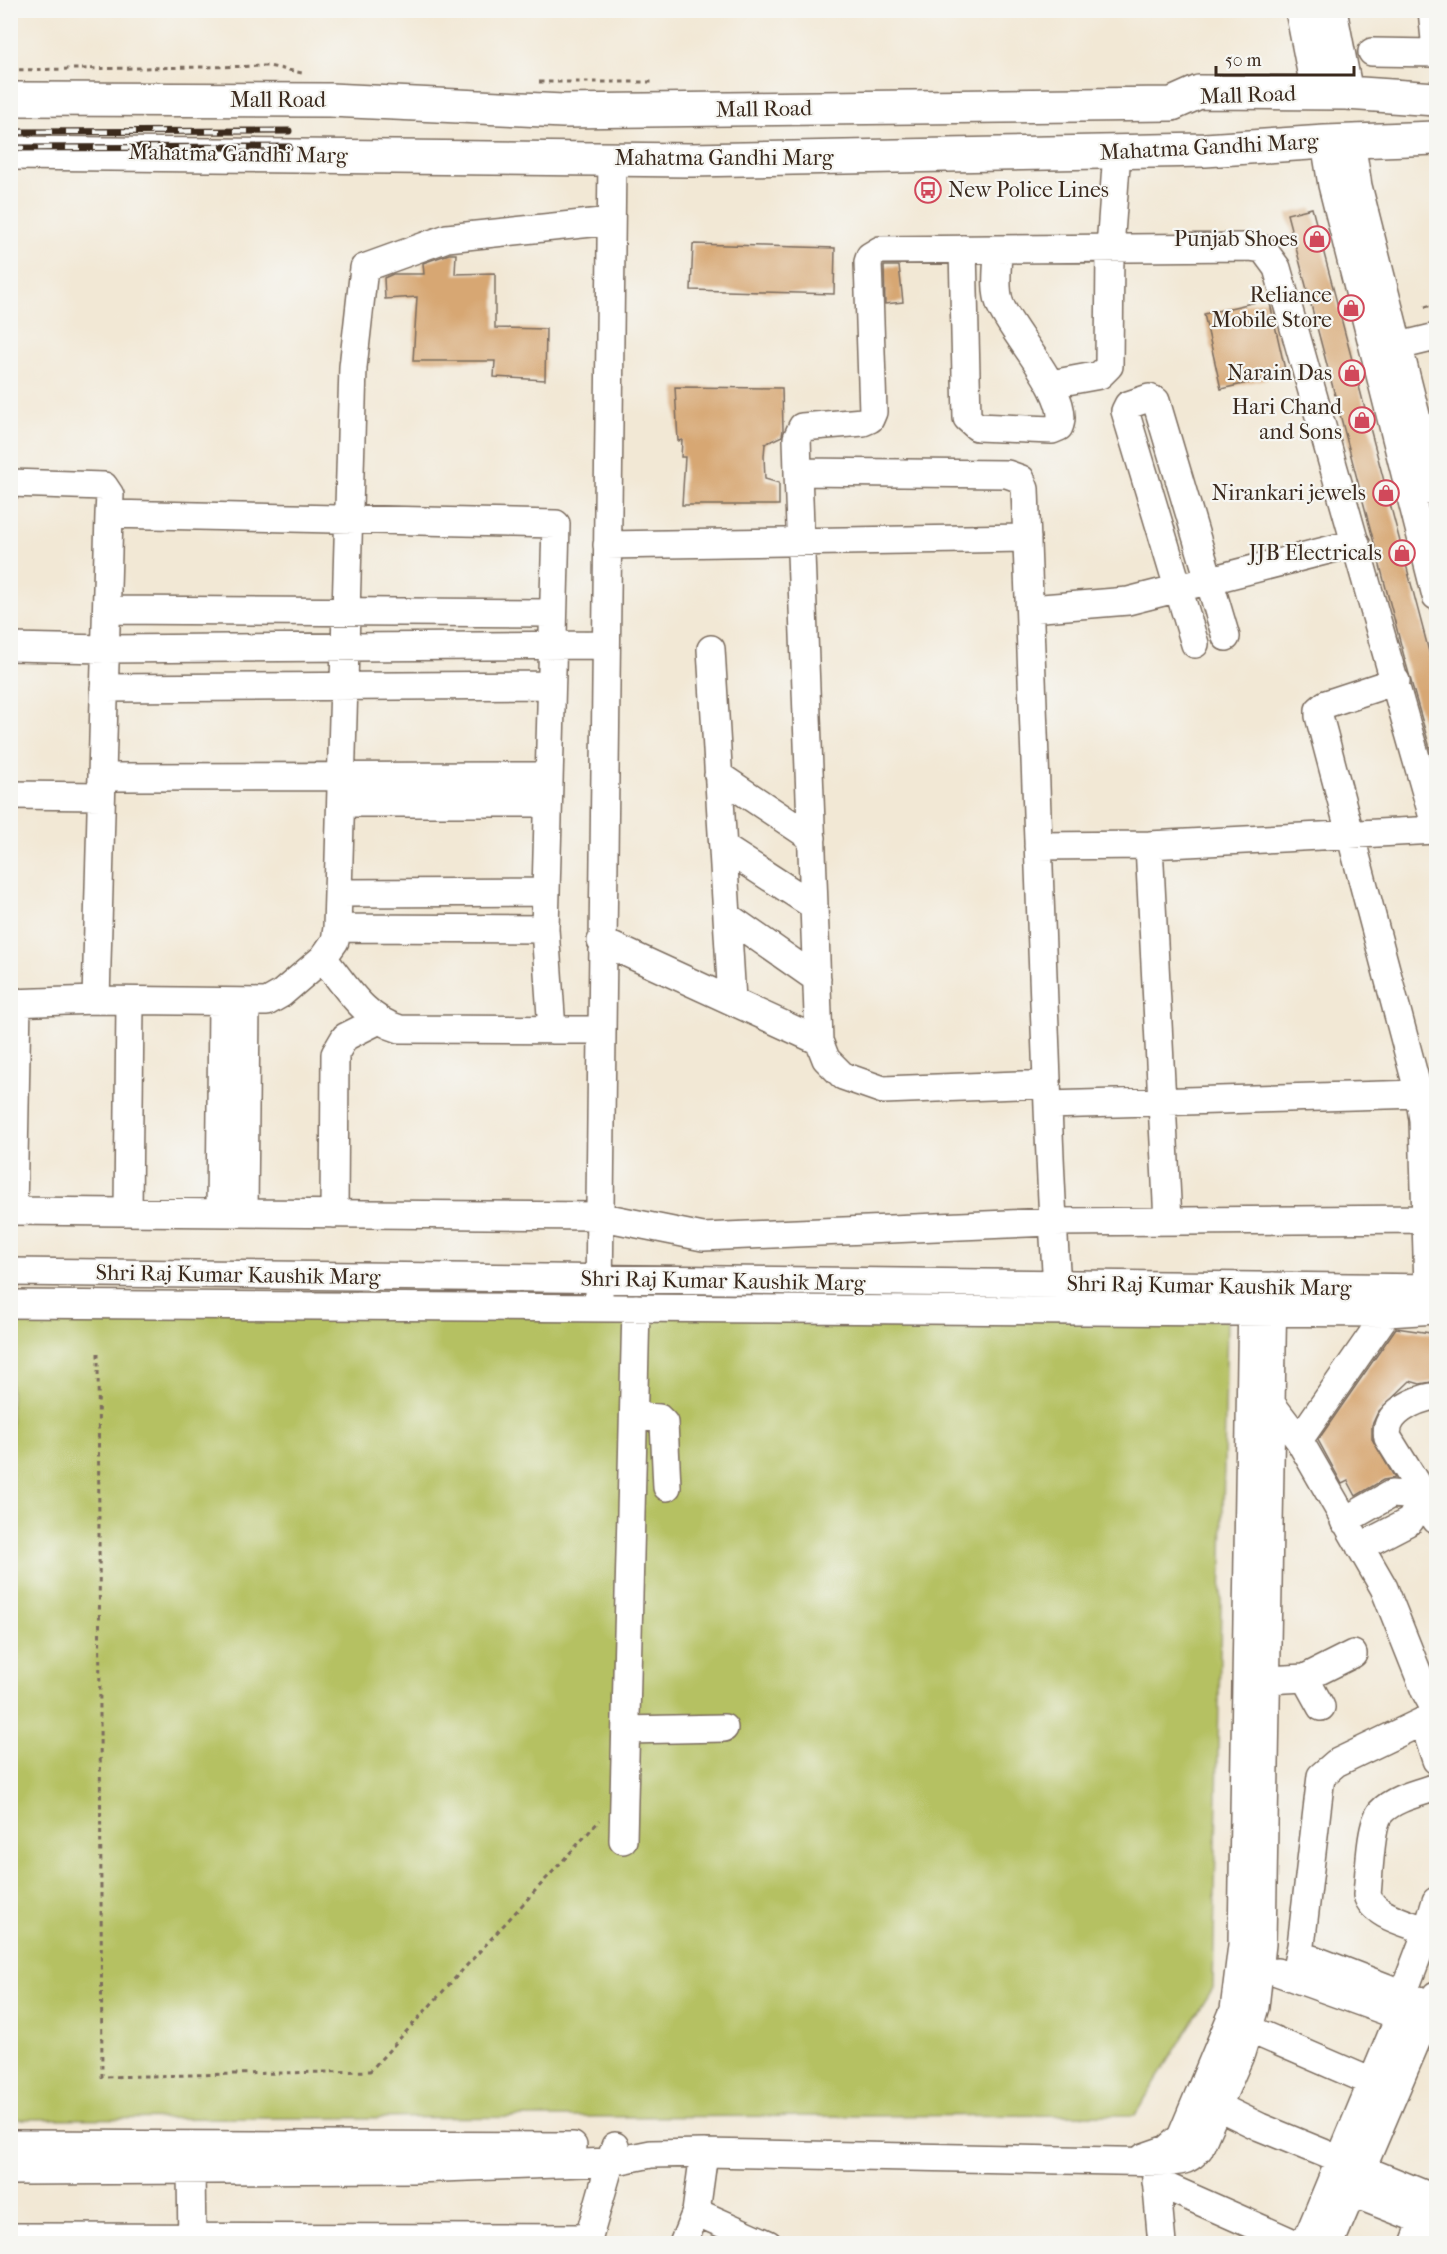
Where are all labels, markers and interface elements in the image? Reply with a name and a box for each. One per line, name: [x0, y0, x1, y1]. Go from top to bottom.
scale bar: [1216, 39, 1354, 77]
text: 50 m: [1225, 50, 1262, 71]
street label: Mall Road: [1199, 80, 1298, 110]
street label: Mall Road: [230, 87, 327, 113]
street label: Mall Road: [716, 95, 813, 123]
street label: Mahatma Gandhi Marg: [1099, 128, 1319, 166]
street label: Mahatma Gandhi Marg: [128, 139, 348, 169]
street label: Mahatma Gandhi Marg: [614, 145, 834, 171]
bus stop icon: New Police Lines: [913, 175, 943, 205]
place label: New Police Lines: [948, 177, 1109, 203]
shop icon: Punjab Shoes: [1302, 224, 1332, 254]
place label: Punjab Shoes: [1174, 226, 1298, 252]
place label: Reliance Mobile Store: [1211, 282, 1332, 333]
shop icon: Reliance Mobile Store: [1336, 293, 1366, 323]
shop icon: Narain Das: [1337, 358, 1367, 388]
place label: Narain Das: [1227, 360, 1332, 386]
place label: Hari Chand and Sons: [1232, 394, 1343, 445]
shop icon: Hari Chand and Sons: [1347, 405, 1377, 435]
shop icon: Nirankari jewels: [1371, 478, 1401, 508]
place label: Nirankari jewels: [1212, 480, 1366, 506]
shop icon: JJB Electricals: [1387, 538, 1417, 568]
place label: JJB Electricals: [1247, 540, 1382, 566]
street label: Shri Raj Kumar Kaushik Marg: [95, 1260, 381, 1290]
street label: Shri Raj Kumar Kaushik Marg: [580, 1266, 866, 1296]
street label: Shri Raj Kumar Kaushik Marg: [1066, 1271, 1352, 1301]

